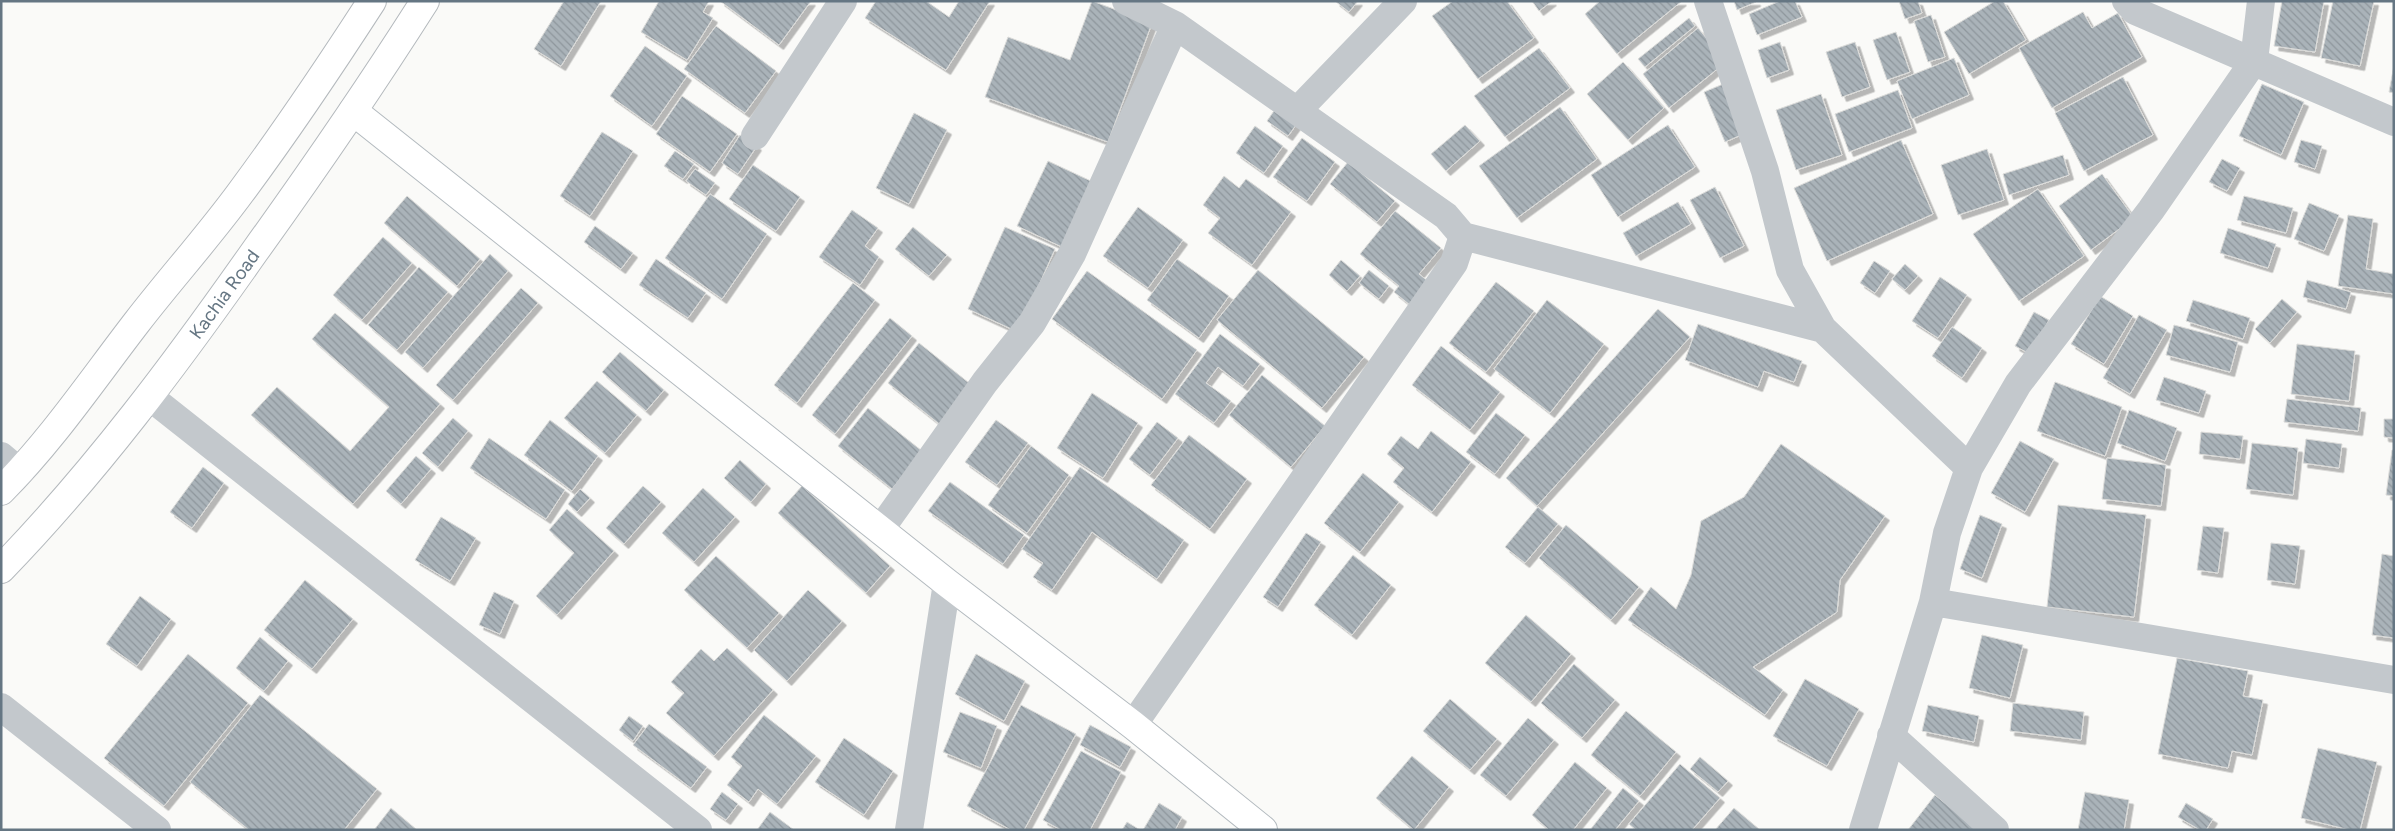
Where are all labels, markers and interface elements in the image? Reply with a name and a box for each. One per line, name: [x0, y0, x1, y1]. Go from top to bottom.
street label: Kachia Road: [184, 245, 264, 343]

